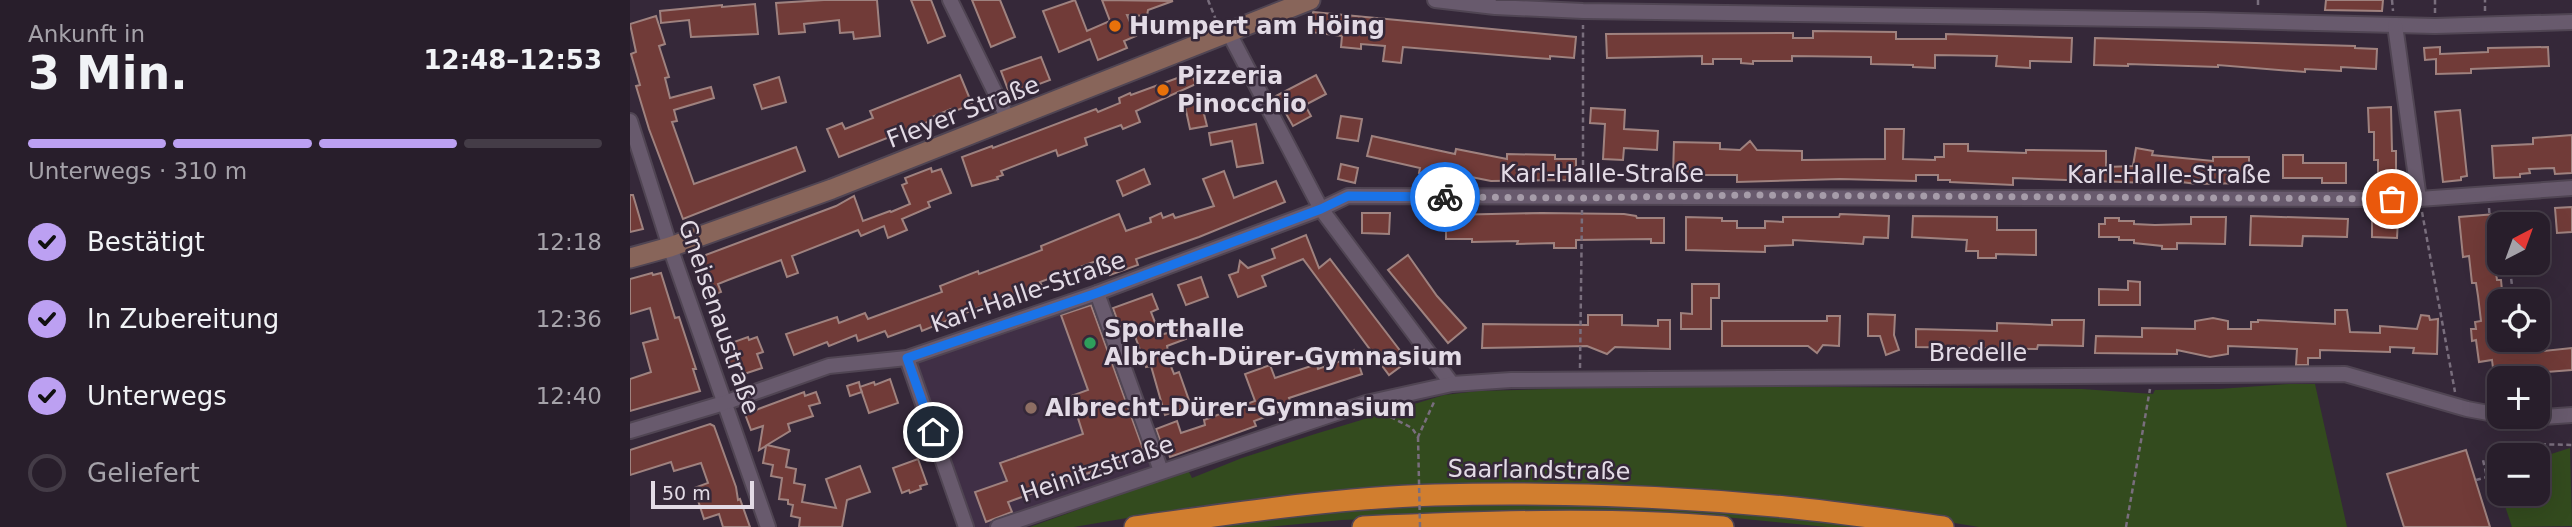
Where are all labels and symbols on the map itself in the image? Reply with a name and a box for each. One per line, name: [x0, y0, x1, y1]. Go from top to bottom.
place label: Humpert am Höing: [1129, 12, 1385, 40]
marker: Humpert am Höing: [1107, 18, 1123, 34]
place label: Pizzeria Pinocchio: [1177, 62, 1307, 118]
street label: Fleyer Straße: [883, 70, 1043, 154]
marker: Pizzeria Pinocchio: [1155, 82, 1171, 98]
street label: Karl-Halle-Straße: [1500, 160, 1704, 188]
street label: Karl-Halle-Straße: [2067, 161, 2271, 189]
courier: [1410, 162, 1480, 232]
pin: [2362, 169, 2422, 229]
north arrow: [2487, 212, 2550, 275]
street label: Gneisenaustraße: [673, 216, 765, 418]
street label: Karl-Halle-Straße: [927, 246, 1129, 338]
place label: Sporthalle Albrech-Dürer-Gymnasium: [1104, 315, 1463, 371]
marker: Sporthalle Albrech-Dürer-Gymnasium: [1082, 335, 1098, 351]
street label: Bredelle: [1929, 339, 2027, 367]
place label: Albrecht-Dürer-Gymnasium: [1045, 394, 1415, 422]
marker: Albrecht-Dürer-Gymnasium: [1023, 400, 1039, 416]
pin: [903, 402, 963, 462]
street label: Heinitzstraße: [1017, 430, 1177, 508]
street label: Saarlandstraße: [1447, 454, 1631, 486]
scale bar: [651, 478, 754, 510]

